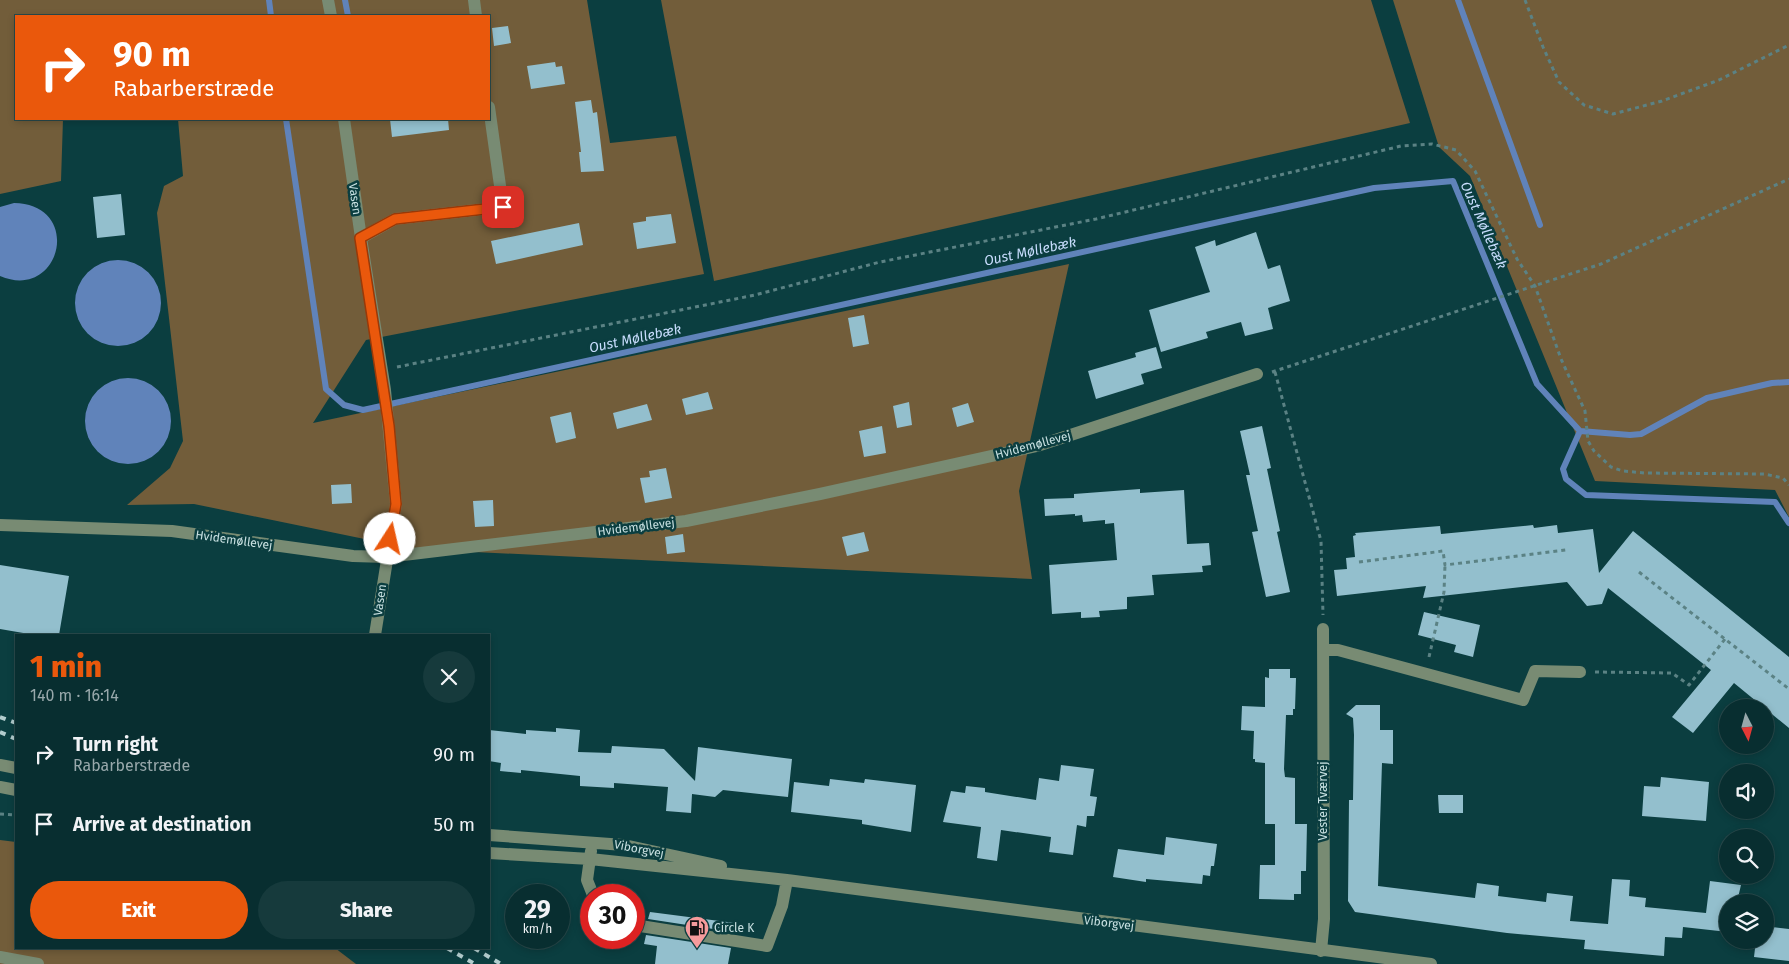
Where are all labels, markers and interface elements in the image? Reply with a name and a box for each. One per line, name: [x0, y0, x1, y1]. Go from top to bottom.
text: 90 m: [113, 33, 191, 75]
icon: right: [30, 35, 95, 100]
text: Rabarberstræde: [113, 75, 274, 102]
water label: Oust Møllebæk: [1457, 179, 1511, 272]
street label: Vasen: [346, 182, 364, 216]
pin: [482, 186, 524, 228]
icon: arrive: [489, 193, 517, 221]
water label: Oust Møllebæk: [982, 233, 1078, 270]
water label: Oust Møllebæk: [587, 320, 683, 357]
street label: Hvidemøllevej: [994, 428, 1072, 462]
position arrow: [363, 512, 415, 564]
street label: Hvidemøllevej: [597, 515, 675, 539]
street label: Hvidemøllevej: [195, 528, 273, 552]
street label: Vasen: [371, 583, 389, 617]
text: 1 min: [30, 649, 102, 685]
button: close: [423, 651, 475, 703]
text: 140 m · 16:14: [30, 686, 119, 705]
north arrow: [1719, 699, 1774, 754]
map controls: [1719, 699, 1774, 949]
text: Turn right: [73, 733, 158, 756]
icon: right: [30, 740, 58, 768]
text: 90 m: [433, 743, 475, 766]
text: Rabarberstræde: [73, 756, 190, 775]
street label: Vester Tværvej: [1316, 761, 1330, 841]
button: sound: [1719, 764, 1774, 819]
icon: arrive: [30, 810, 58, 838]
text: Arrive at destination: [73, 813, 252, 836]
text: 50 m: [434, 813, 475, 836]
button: search: [1719, 829, 1774, 884]
street label: Viborgvej: [613, 837, 665, 861]
button: Exit: [30, 881, 248, 939]
button: Share: [258, 881, 475, 939]
speed limit sign: 30: [580, 884, 645, 949]
button: layers: [1719, 894, 1774, 949]
text: 29: [524, 895, 551, 925]
street label: Viborgvej: [1083, 913, 1135, 933]
fuel station icon: Circle K: [684, 915, 710, 949]
place label: Circle K: [714, 921, 755, 935]
text: km/h: [523, 922, 552, 936]

